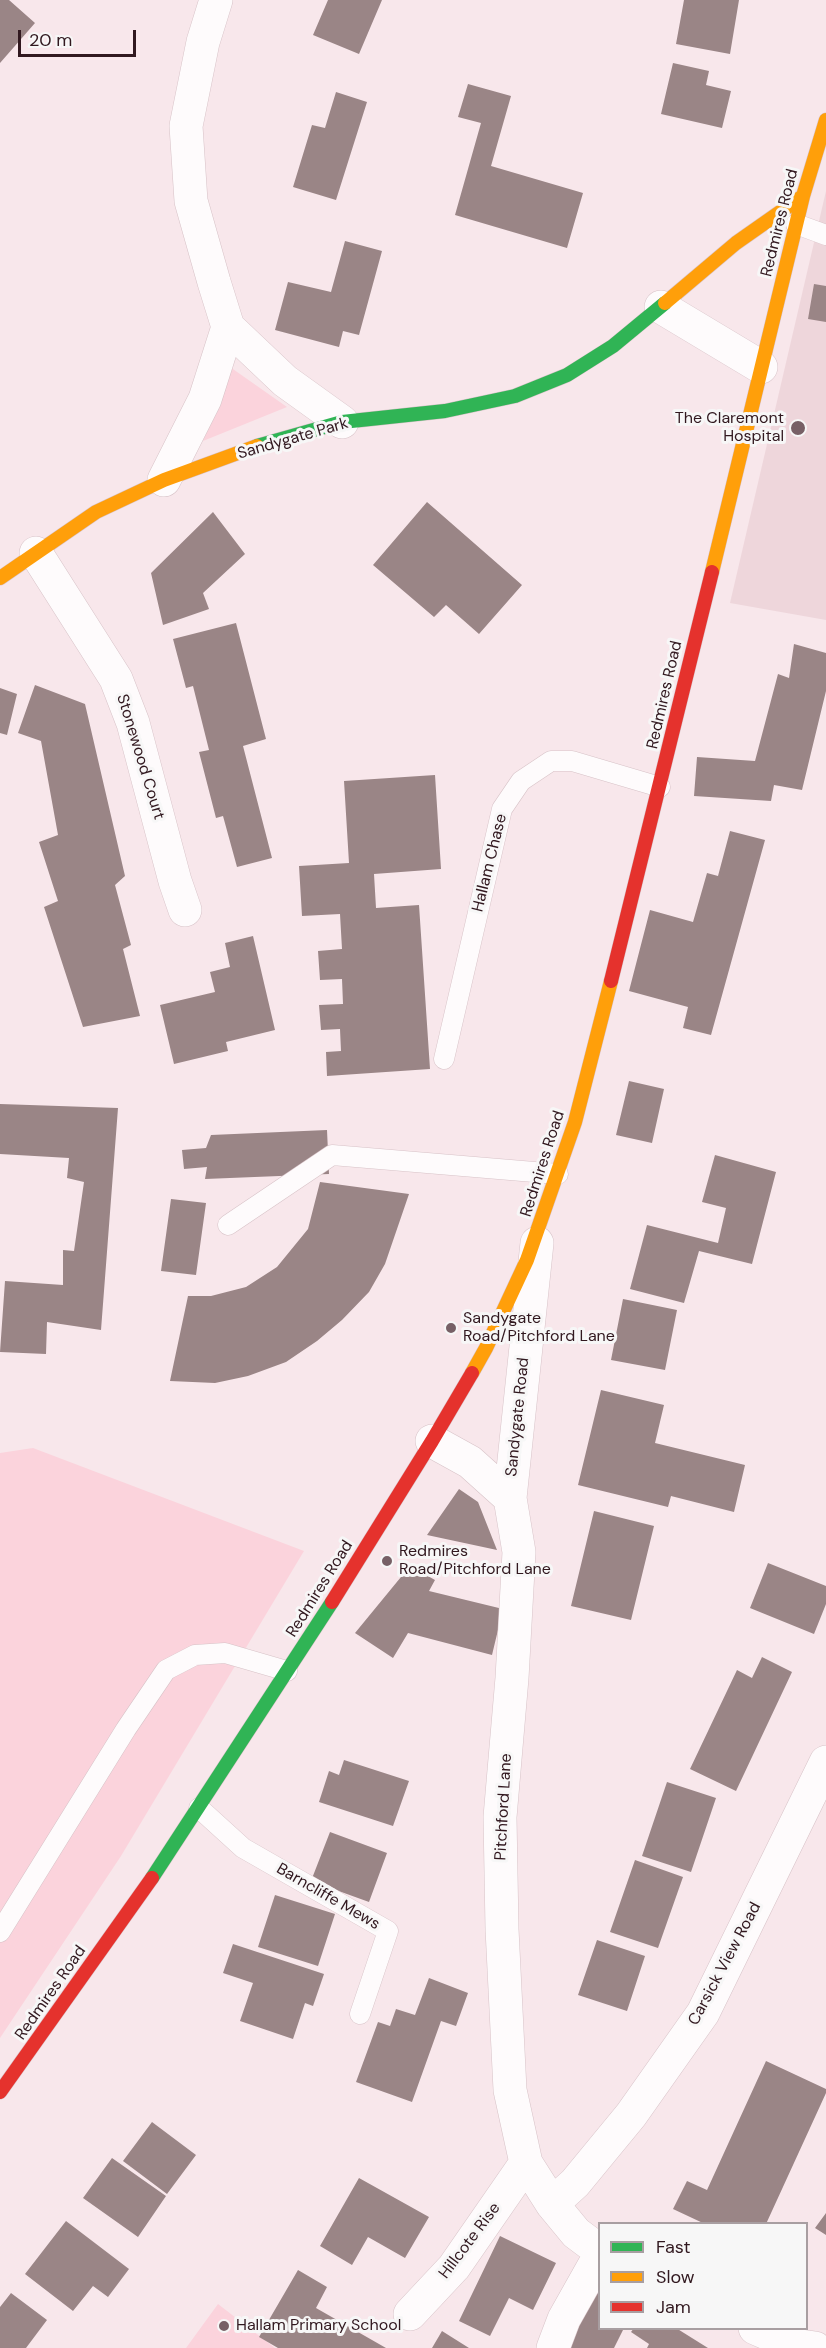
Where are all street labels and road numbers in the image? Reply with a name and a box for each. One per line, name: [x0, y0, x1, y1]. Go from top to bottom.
street label: Redmires Road: [757, 167, 803, 279]
street label: Sandygate Park: [236, 414, 350, 464]
street label: Redmires Road: [643, 639, 687, 751]
street label: Stonewood Court: [112, 692, 168, 822]
street label: Hallam Chase: [469, 812, 511, 914]
street label: Redmires Road: [517, 1108, 569, 1220]
street label: Sandygate Road: [502, 1357, 534, 1477]
street label: Redmires Road: [283, 1537, 357, 1641]
street label: Pitchford Lane: [492, 1753, 516, 1861]
street label: Barncliffe Mews: [273, 1860, 383, 1934]
street label: Carsick View Road: [684, 1899, 766, 2029]
street label: Redmires Road: [11, 1942, 91, 2044]
street label: Hillcote Rise: [435, 2199, 505, 2283]

